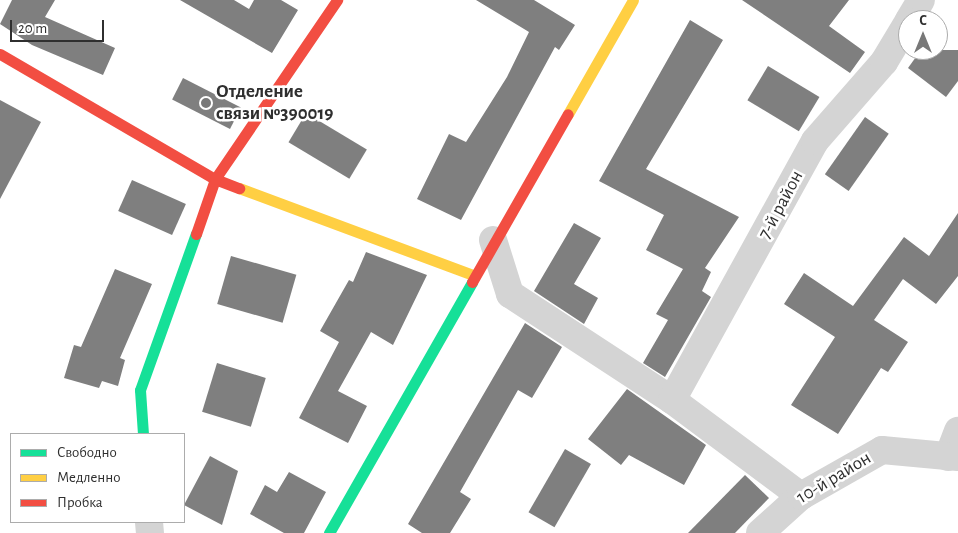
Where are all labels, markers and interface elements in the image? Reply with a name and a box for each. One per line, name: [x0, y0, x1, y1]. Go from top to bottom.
scale bar: [12, 10, 106, 42]
north arrow: [898, 10, 948, 60]
text: С: [919, 14, 927, 28]
text: 20 m: [18, 21, 47, 36]
place label: Отделение связи №390019: [216, 81, 334, 125]
marker: Отделение связи №390019: [200, 97, 212, 109]
street label: 7-й район: [753, 167, 809, 243]
legend: [10, 433, 185, 523]
text: Свободно: [57, 445, 117, 460]
street label: 10-й район: [793, 447, 875, 509]
text: Медленно: [57, 470, 121, 485]
text: Пробка: [57, 495, 103, 510]

